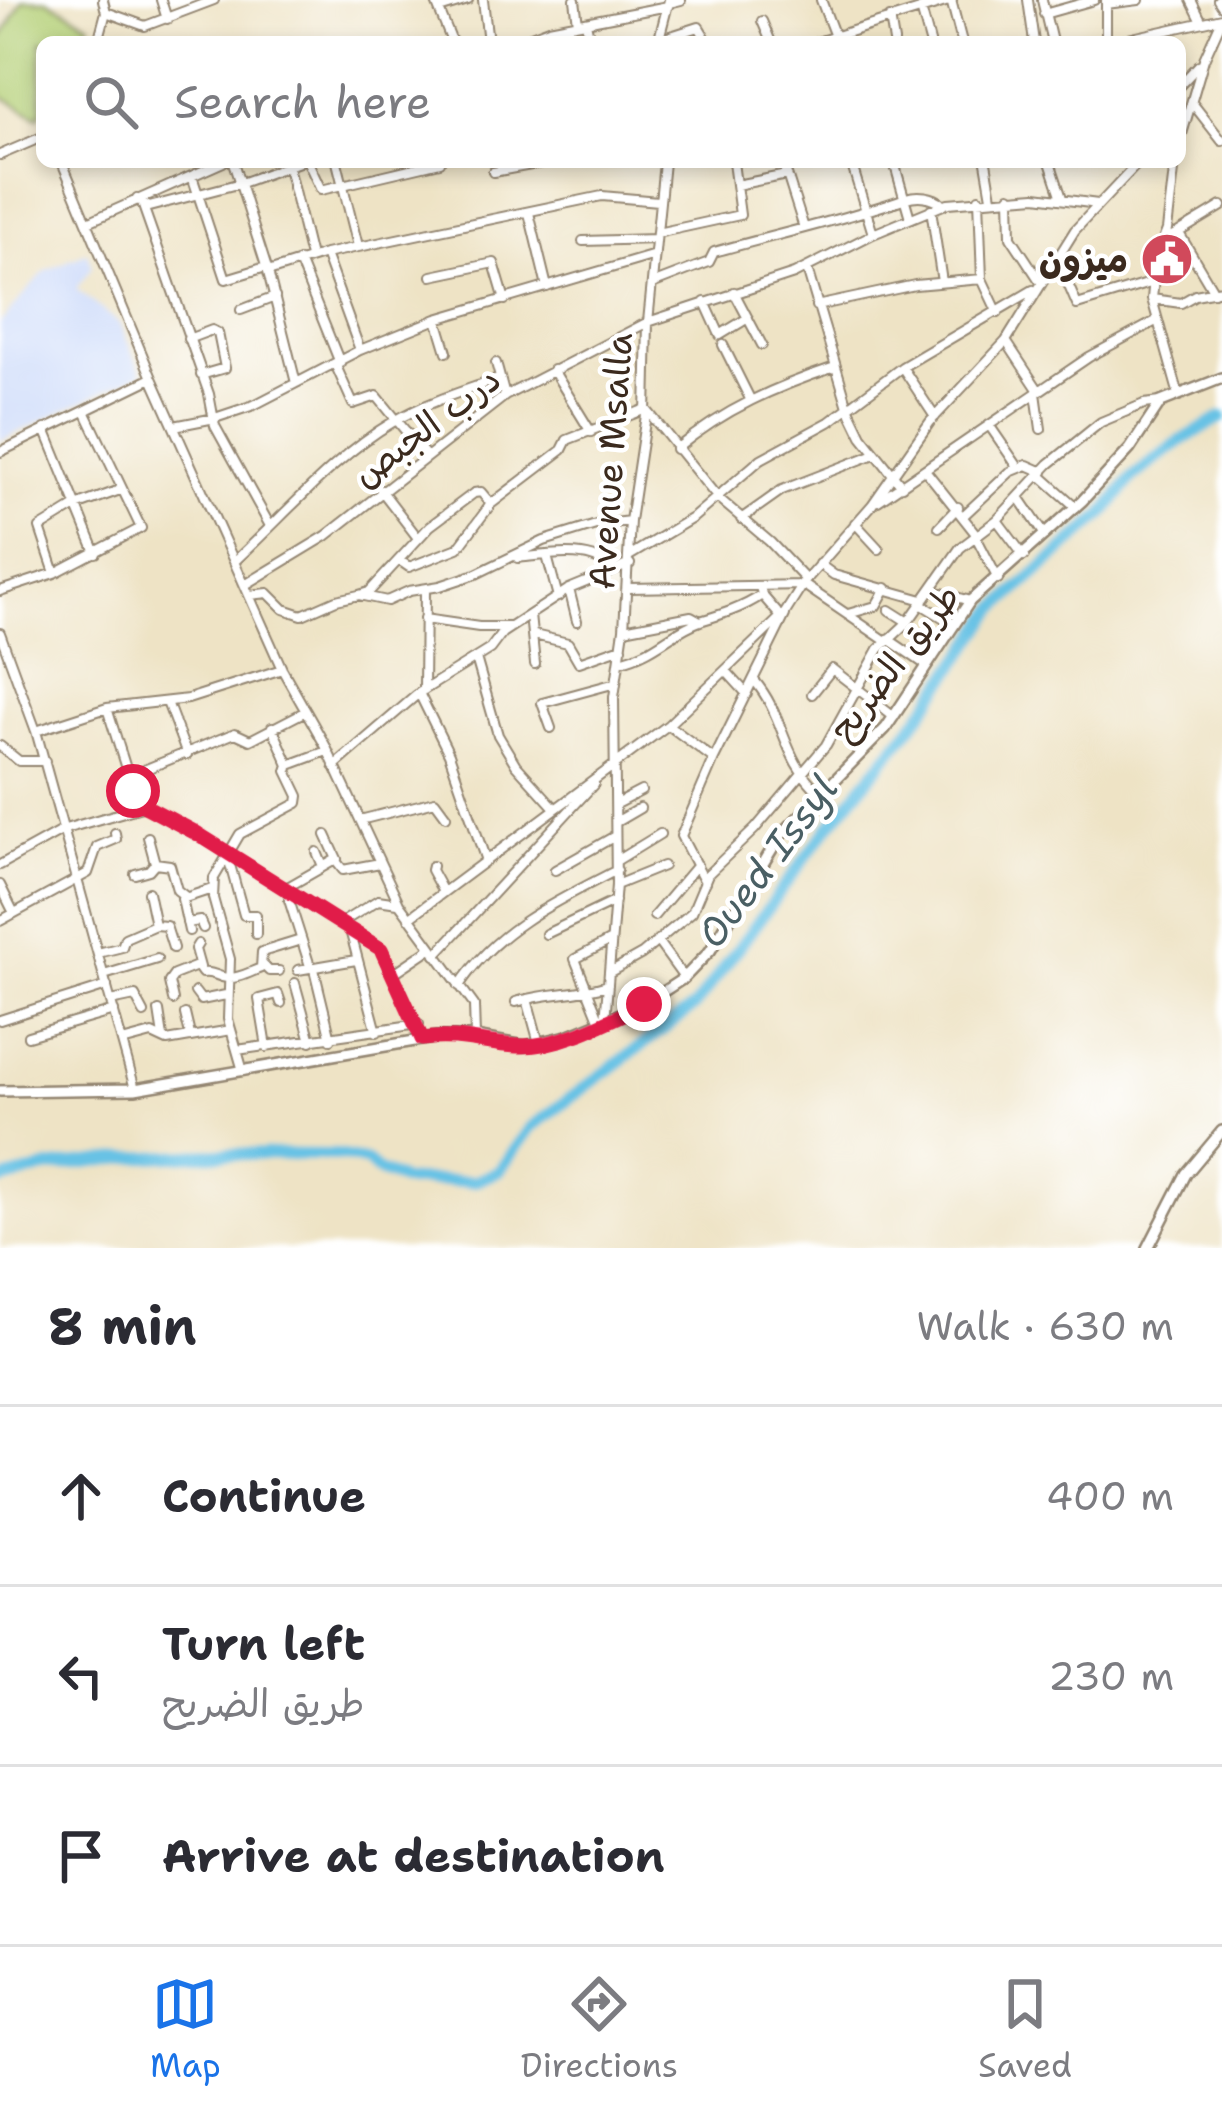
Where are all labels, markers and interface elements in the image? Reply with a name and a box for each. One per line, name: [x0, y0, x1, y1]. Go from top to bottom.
search box: [36, 36, 1186, 168]
icon: search: [78, 69, 144, 135]
text: Search here: [174, 72, 431, 132]
public building icon: ميزون: [1139, 231, 1195, 287]
place label: ميزون: [1039, 235, 1128, 284]
street label: Avenue Msalla: [577, 331, 644, 591]
street label: درب الجبص: [342, 354, 510, 498]
street label: طريق الضريح: [818, 574, 971, 751]
route start: [106, 764, 160, 818]
water label: Oued Issyl: [685, 764, 849, 958]
route end: [617, 977, 671, 1031]
text: 8 min: [48, 1292, 197, 1360]
text: Walk · 630 m: [917, 1300, 1174, 1352]
icon: ahead: [48, 1463, 114, 1529]
text: Continue: [162, 1466, 366, 1526]
text: 400 m: [1046, 1470, 1174, 1522]
text: Turn left: [162, 1614, 365, 1674]
icon: left: [48, 1643, 114, 1709]
text: 230 m: [1048, 1650, 1174, 1702]
text: طريق الضريح: [162, 1677, 365, 1729]
icon: arrive: [48, 1823, 114, 1889]
text: Arrive at destination: [162, 1826, 665, 1886]
tab: Map: [150, 1971, 221, 2088]
tab: Directions: [521, 1971, 678, 2088]
tab: Saved: [978, 1971, 1072, 2088]

